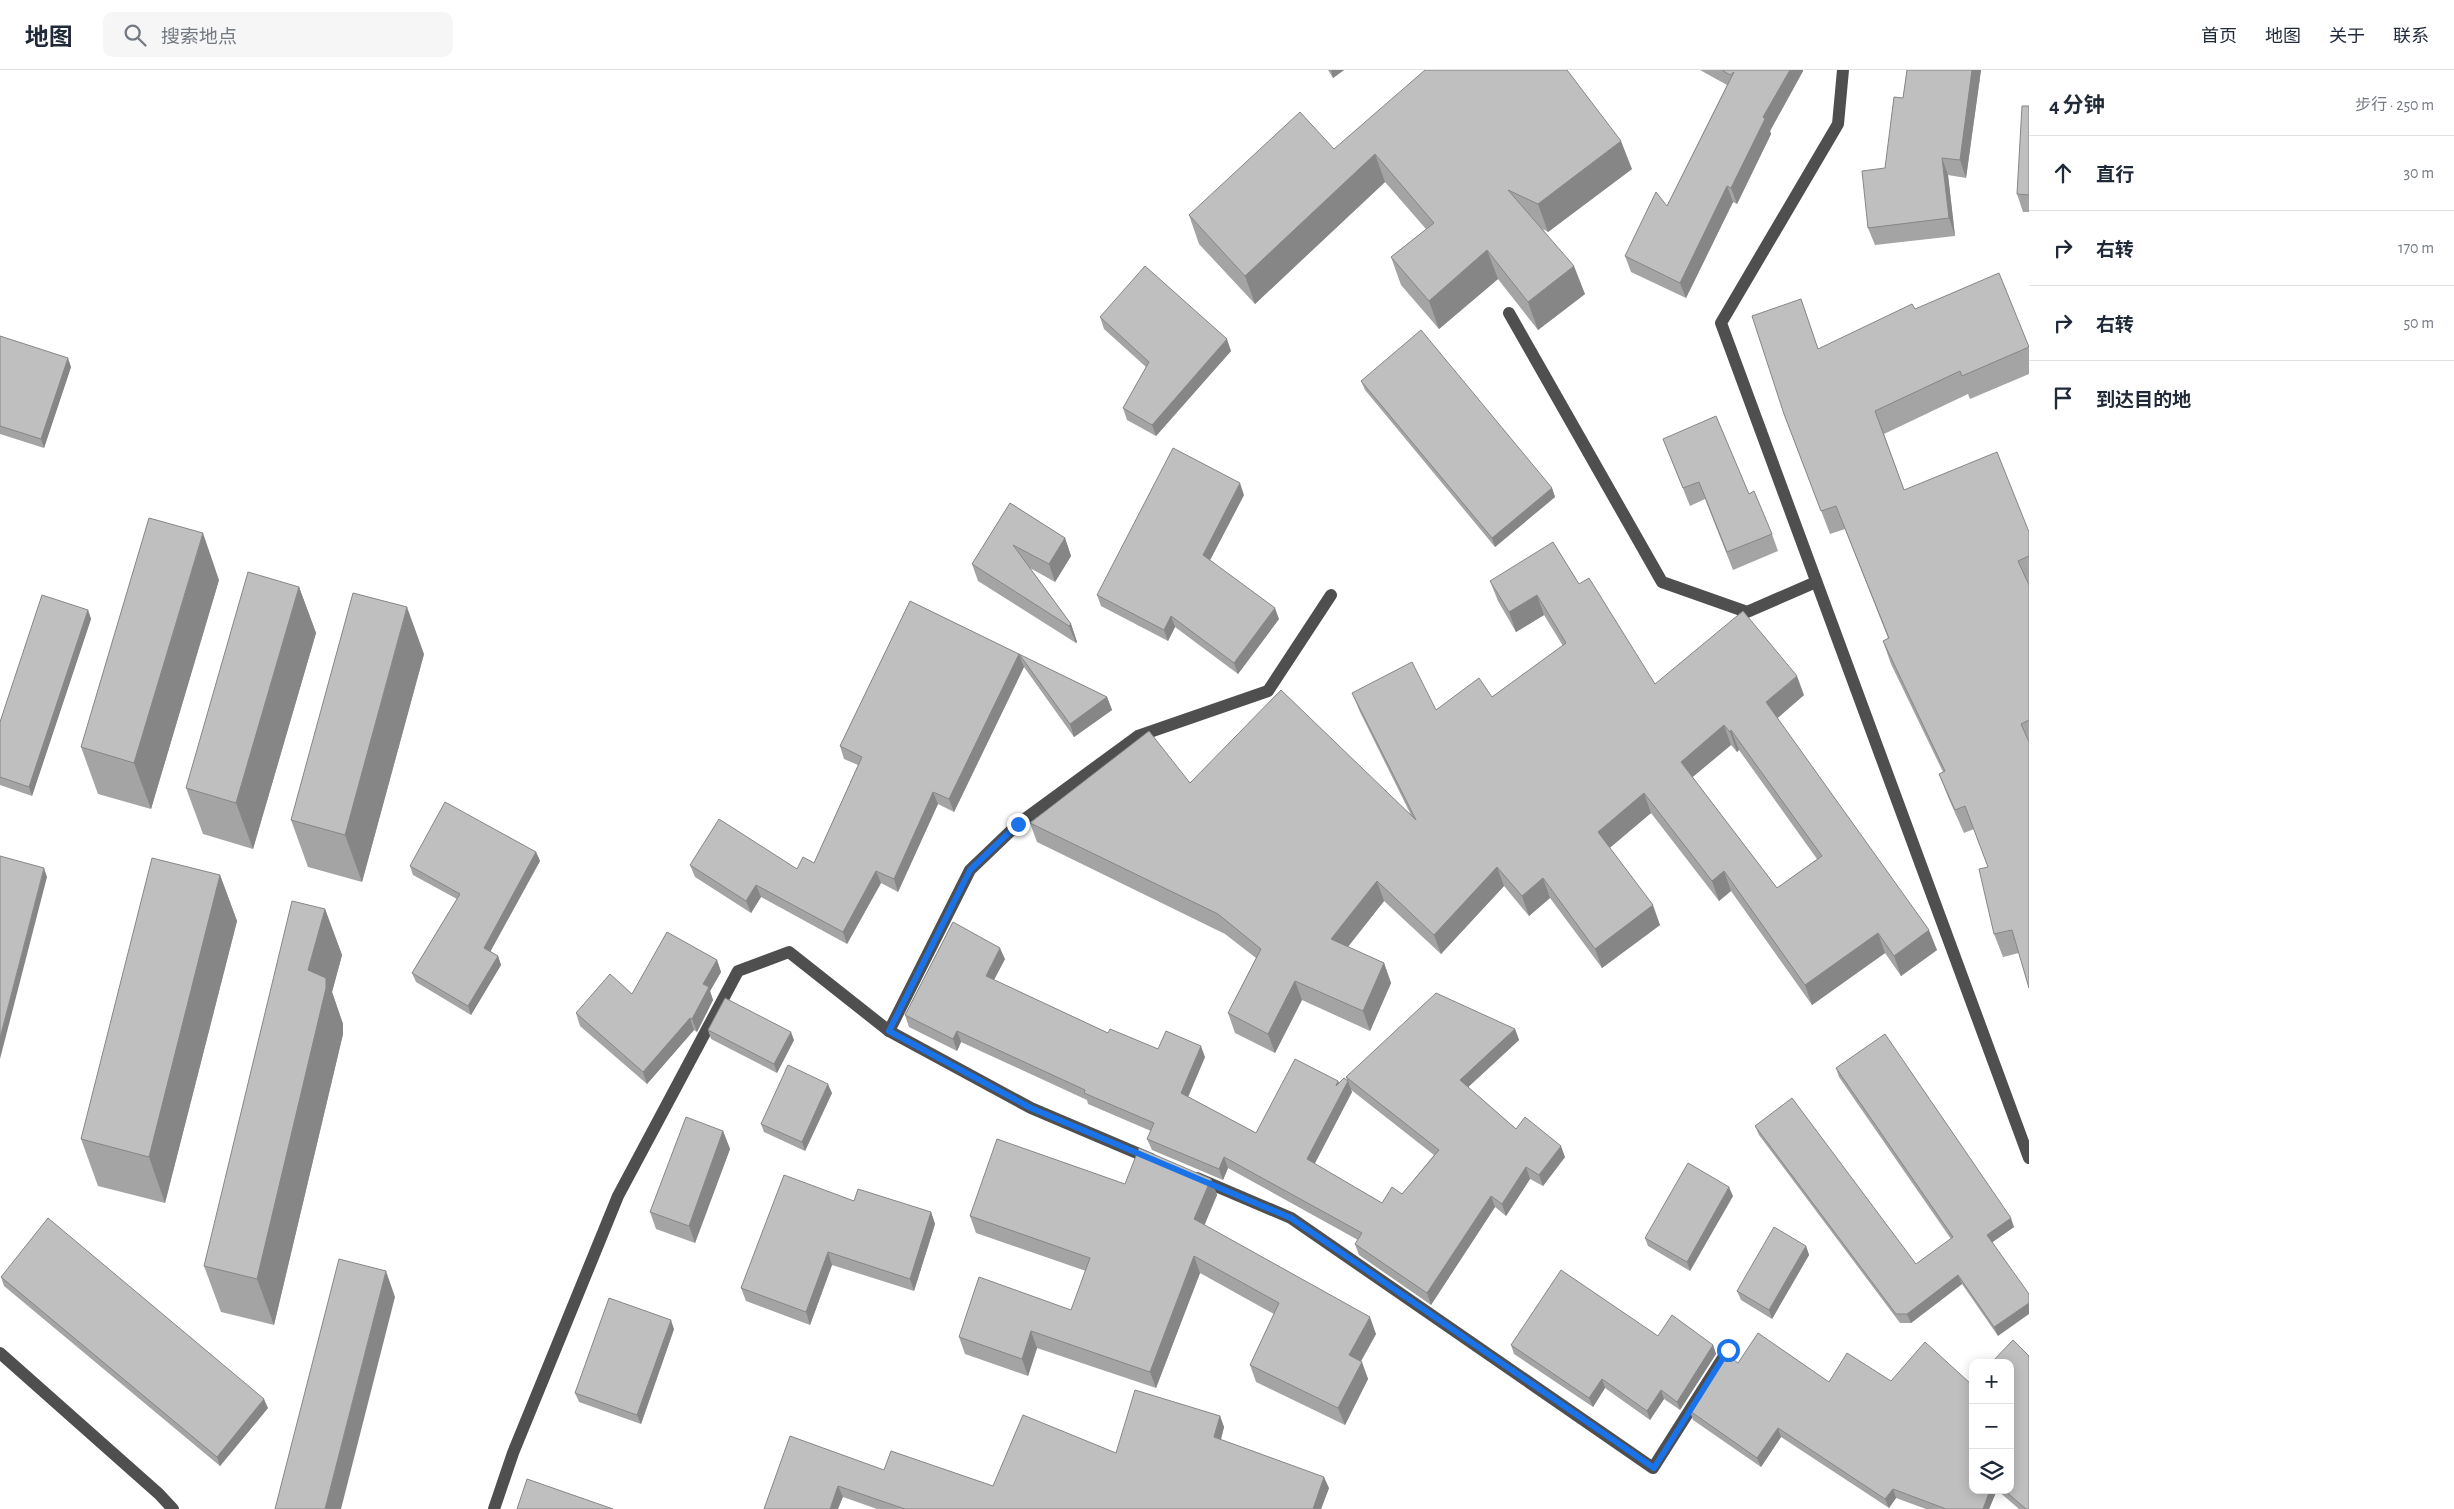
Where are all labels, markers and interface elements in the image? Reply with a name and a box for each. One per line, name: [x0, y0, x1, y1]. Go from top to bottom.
search box: [103, 12, 453, 57]
icon: search: [121, 21, 149, 49]
text: 地图: [25, 26, 73, 50]
text: 搜索地点: [161, 28, 237, 47]
text: 首页: [2201, 28, 2237, 46]
text: 地图: [2265, 28, 2301, 46]
text: 关于: [2329, 28, 2365, 46]
text: 联系: [2393, 28, 2429, 46]
text: 4 分钟: [2049, 95, 2105, 116]
text: 步行 · 250 m: [2355, 97, 2434, 113]
icon: ahead: [2049, 159, 2077, 187]
text: 30 m: [2404, 165, 2434, 181]
text: 直行: [2096, 166, 2134, 185]
icon: right: [2049, 234, 2077, 262]
text: 170 m: [2398, 240, 2434, 256]
text: 右转: [2096, 241, 2134, 260]
icon: right: [2049, 309, 2077, 337]
text: 50 m: [2403, 315, 2434, 331]
text: 右转: [2096, 316, 2134, 335]
icon: arrive: [2049, 384, 2077, 412]
text: 到达目的地: [2096, 391, 2191, 410]
route end: [1007, 813, 1030, 836]
route start: [1717, 1339, 1740, 1362]
map controls: [1969, 1359, 2014, 1494]
button: +: [1969, 1359, 2014, 1404]
button: −: [1969, 1404, 2014, 1449]
button: layers: [1969, 1449, 2014, 1494]

